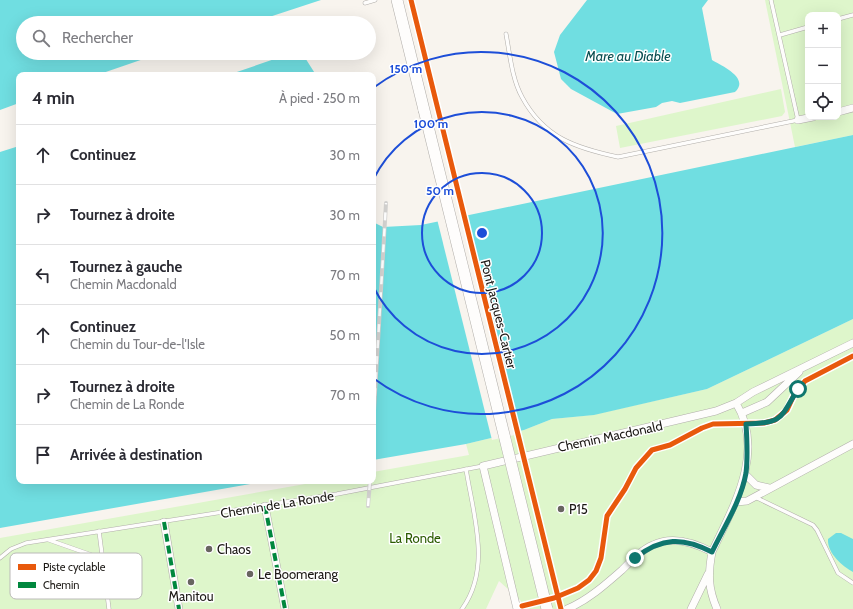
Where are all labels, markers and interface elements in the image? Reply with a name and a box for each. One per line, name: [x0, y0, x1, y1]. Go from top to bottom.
map controls: [805, 12, 841, 120]
button: +: [805, 12, 841, 48]
search box: [16, 16, 376, 60]
icon: search: [30, 27, 52, 49]
text: Rechercher: [62, 29, 133, 47]
water label: Mare au Diable: [584, 47, 671, 65]
button: −: [805, 48, 841, 84]
text: 150 m: [390, 61, 422, 76]
button: locate: [805, 84, 841, 120]
text: 4 min: [32, 88, 75, 108]
text: À pied · 250 m: [279, 90, 360, 106]
text: 100 m: [414, 116, 448, 131]
icon: ahead: [32, 144, 54, 166]
text: Continuez: [70, 146, 136, 164]
text: 30 m: [330, 147, 360, 163]
text: 50 m: [426, 183, 454, 198]
icon: right: [32, 204, 54, 226]
text: Tournez à droite: [70, 206, 175, 224]
text: 30 m: [330, 207, 360, 223]
centre of rings: [475, 226, 489, 240]
text: Tournez à gauche: [70, 258, 182, 276]
street label: Pont Jacques-Cartier: [478, 258, 521, 371]
icon: left: [32, 264, 54, 286]
text: 70 m: [330, 267, 360, 283]
text: Chemin Macdonald: [70, 276, 177, 292]
text: Continuez: [70, 318, 136, 336]
icon: ahead: [32, 324, 54, 346]
text: 50 m: [330, 327, 360, 343]
text: Chemin du Tour-de-l'Isle: [70, 336, 205, 352]
text: Tournez à droite: [70, 378, 175, 396]
route start: [789, 380, 807, 398]
icon: right: [32, 384, 54, 406]
text: 70 m: [330, 387, 360, 403]
text: Chemin de La Ronde: [70, 396, 184, 412]
street label: Chemin Macdonald: [556, 417, 664, 455]
icon: arrive: [32, 444, 54, 466]
text: Arrivée à destination: [70, 446, 202, 464]
street label: Chemin de La Ronde: [219, 487, 335, 521]
place label: P15: [569, 501, 588, 517]
marker: P15: [556, 504, 566, 514]
park label: La Ronde: [389, 530, 441, 546]
place label: Chaos: [217, 541, 251, 557]
marker: Chaos: [204, 544, 214, 554]
route end: [626, 549, 644, 567]
legend: [10, 553, 142, 599]
text: Piste cyclable: [43, 560, 106, 574]
place label: Le Boomerang: [258, 566, 339, 582]
marker: Le Boomerang: [245, 569, 255, 579]
marker: Manitou: [186, 577, 196, 587]
text: Chemin: [43, 578, 80, 592]
place label: Manitou: [168, 588, 214, 604]

